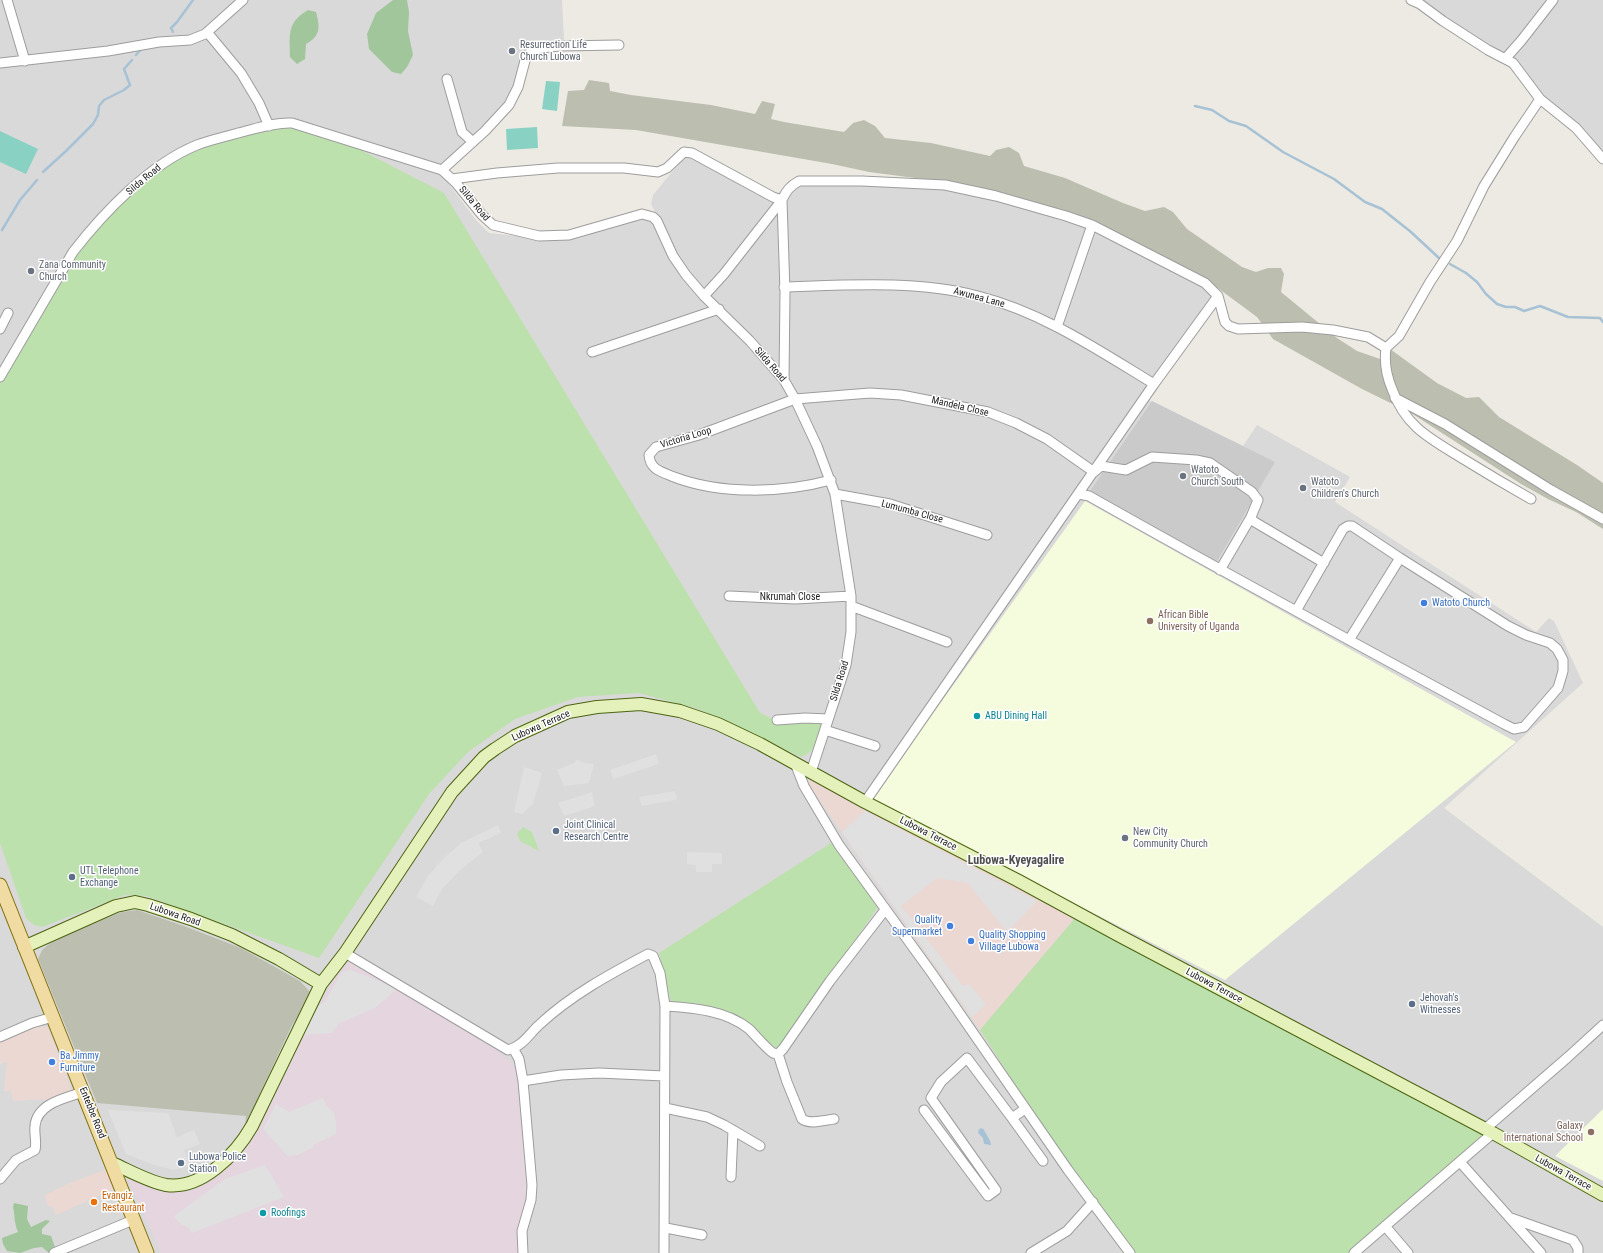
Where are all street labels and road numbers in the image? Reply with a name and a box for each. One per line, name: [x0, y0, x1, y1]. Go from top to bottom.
street label: Silda Road: [124, 162, 164, 198]
street label: Silda Road: [456, 184, 492, 224]
street label: Awunea Lane: [952, 285, 1006, 311]
street label: Silda Road: [752, 345, 788, 385]
street label: Mandela Close: [930, 395, 990, 419]
street label: Victoria Loop: [659, 425, 713, 451]
street label: Lumumba Close: [880, 498, 944, 526]
street label: Nkrumah Close: [760, 591, 820, 603]
street label: Silda Road: [828, 659, 852, 703]
street label: Lubowa Terrace: [510, 708, 572, 744]
street label: Lubowa Terrace: [898, 815, 958, 853]
street label: Lubowa Road: [148, 901, 202, 929]
street label: Lubowa Terrace: [1184, 966, 1244, 1006]
street label: Entebbe Road: [76, 1086, 108, 1140]
street label: Lubowa Terrace: [1533, 1153, 1593, 1193]

